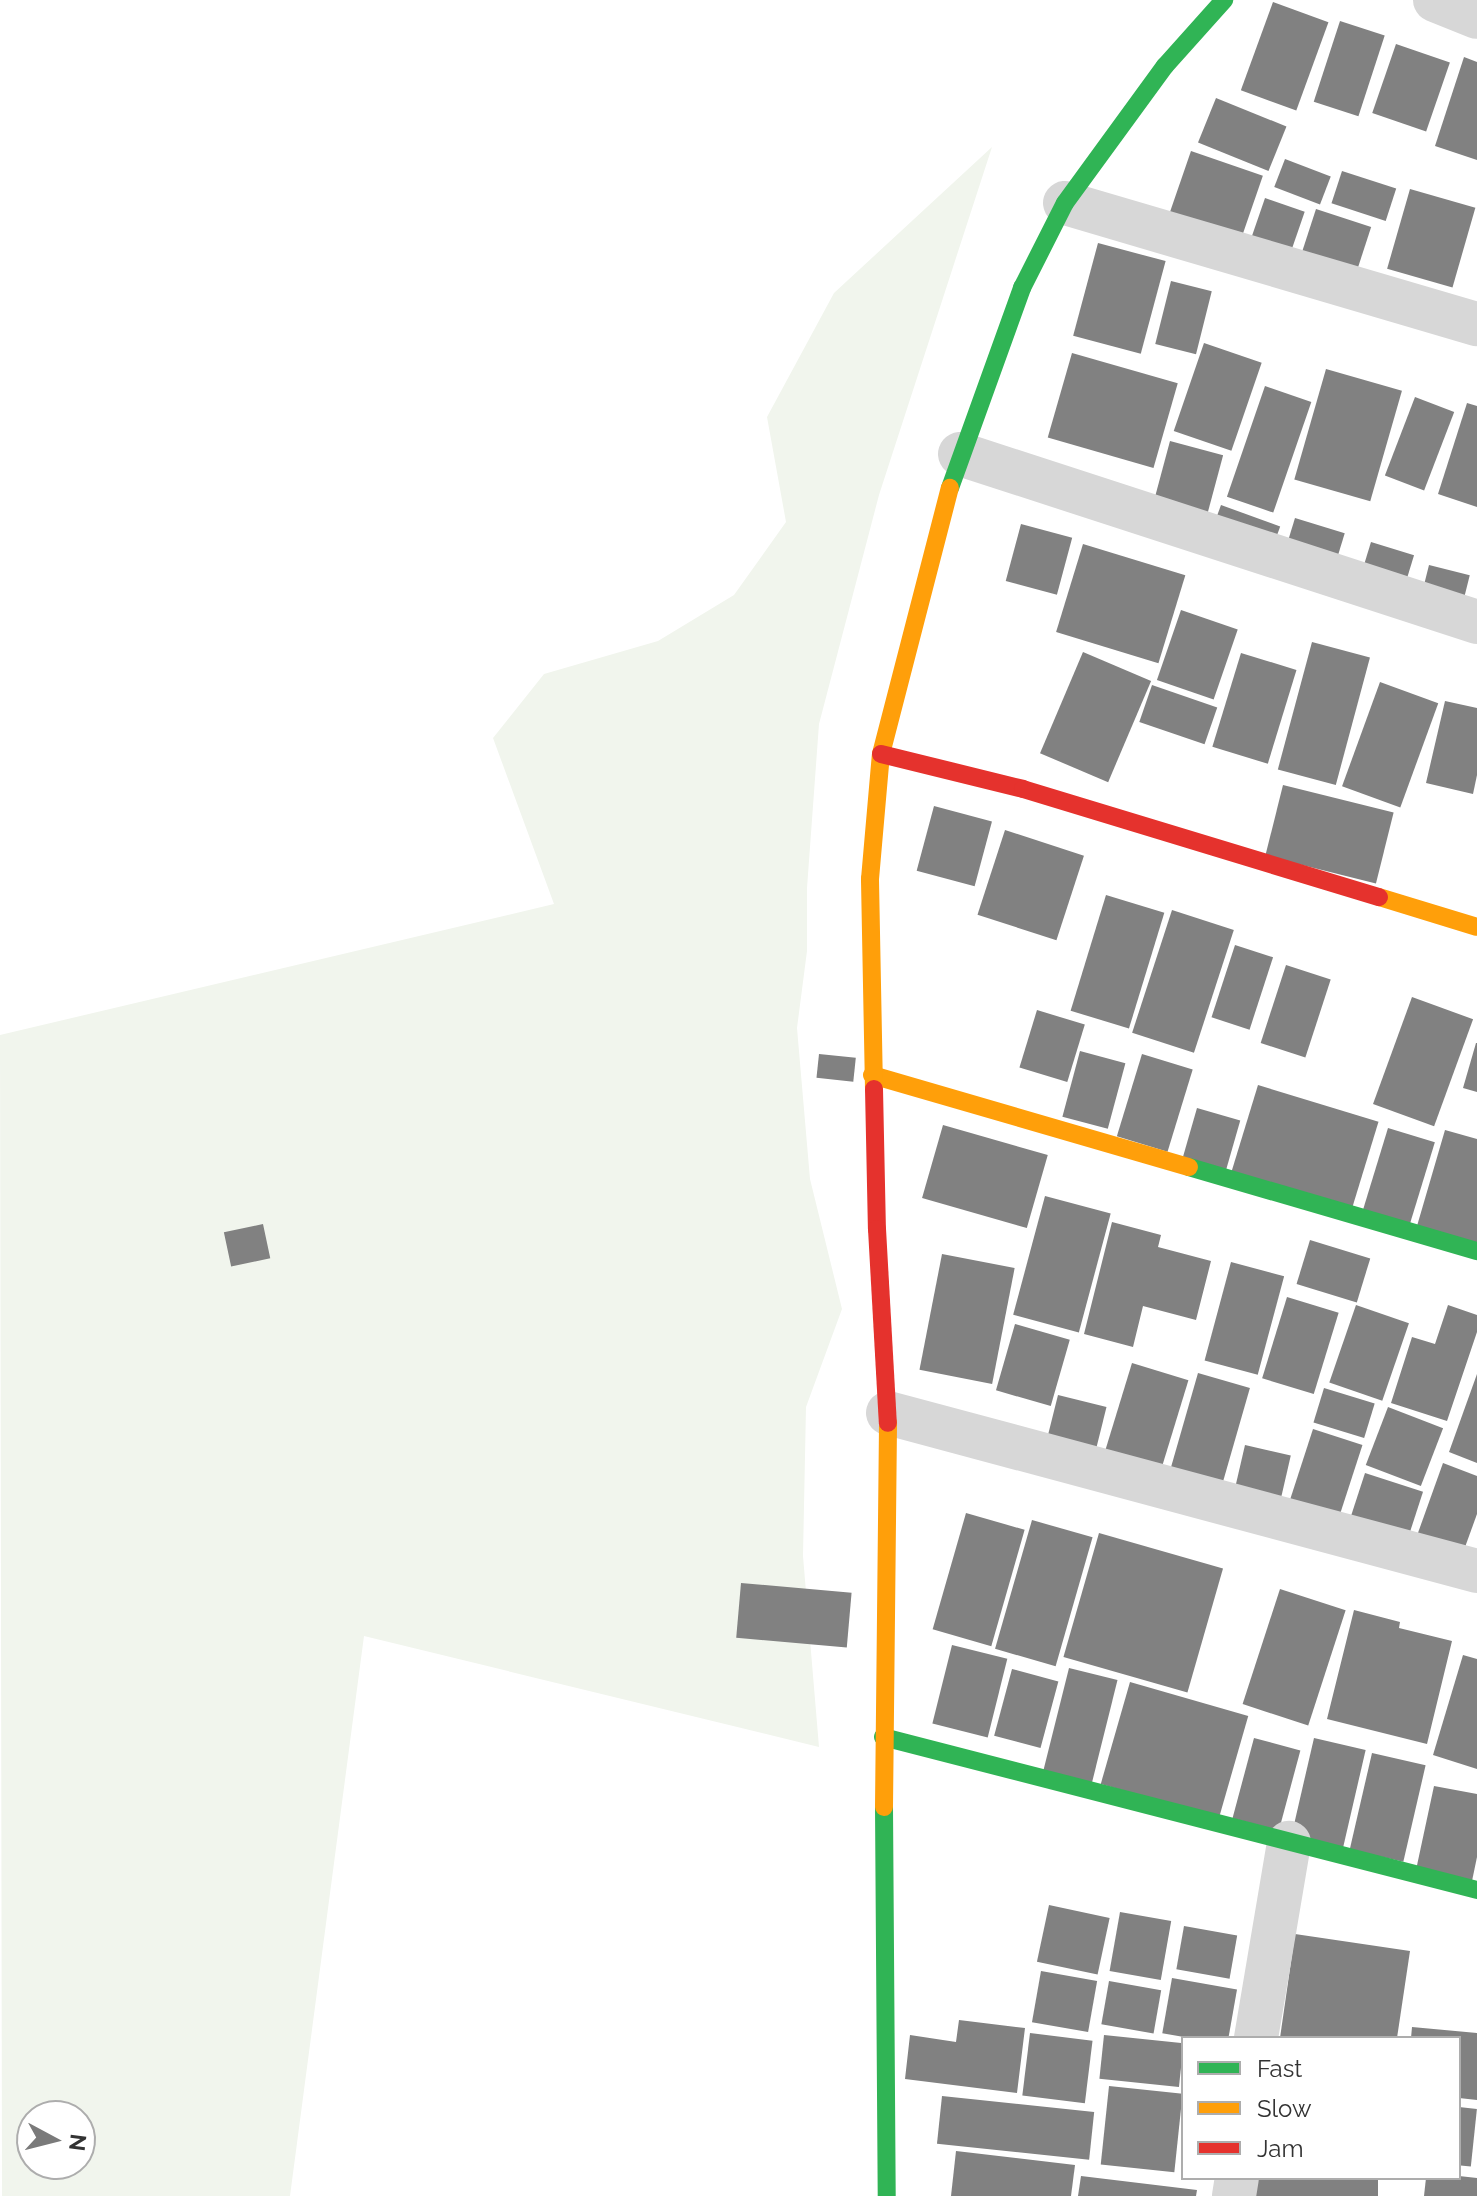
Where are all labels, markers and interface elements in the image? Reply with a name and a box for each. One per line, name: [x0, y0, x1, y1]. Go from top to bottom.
legend: [1181, 2036, 1461, 2180]
text: Fast: [1257, 2054, 1302, 2083]
text: Slow: [1257, 2094, 1311, 2123]
north arrow: [16, 2100, 96, 2180]
text: N: [64, 2133, 92, 2153]
text: Jam: [1257, 2134, 1303, 2163]

